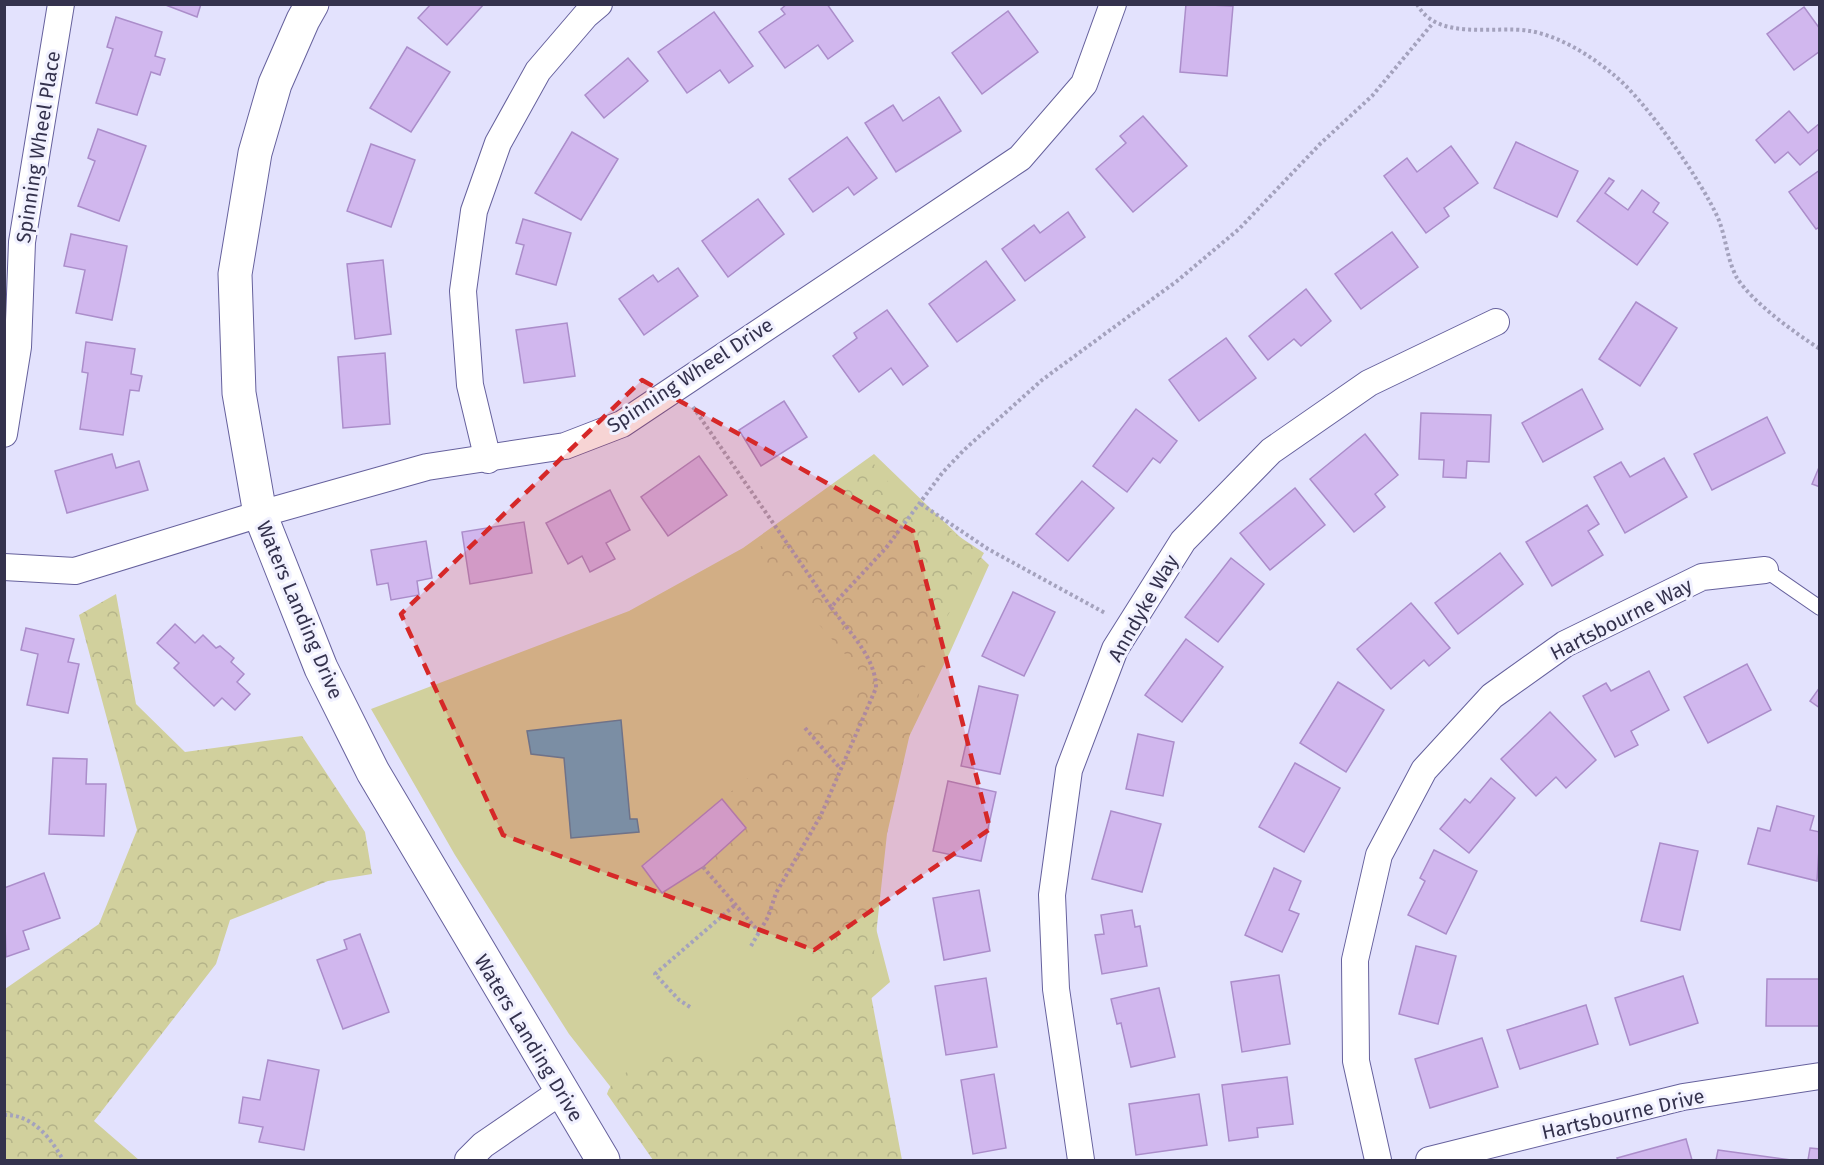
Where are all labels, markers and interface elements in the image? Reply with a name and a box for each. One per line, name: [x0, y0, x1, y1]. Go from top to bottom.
street label: Spinning Wheel Place: [11, 49, 65, 245]
street label: Spinning Wheel Drive: [603, 312, 777, 438]
street label: Waters Landing Drive: [252, 517, 348, 703]
street label: Anndyke Way: [1103, 550, 1183, 666]
street label: Hartsbourne Way: [1546, 573, 1696, 665]
street label: Waters Landing Drive: [470, 950, 588, 1126]
street label: Hartsbourne Drive: [1539, 1084, 1707, 1144]

